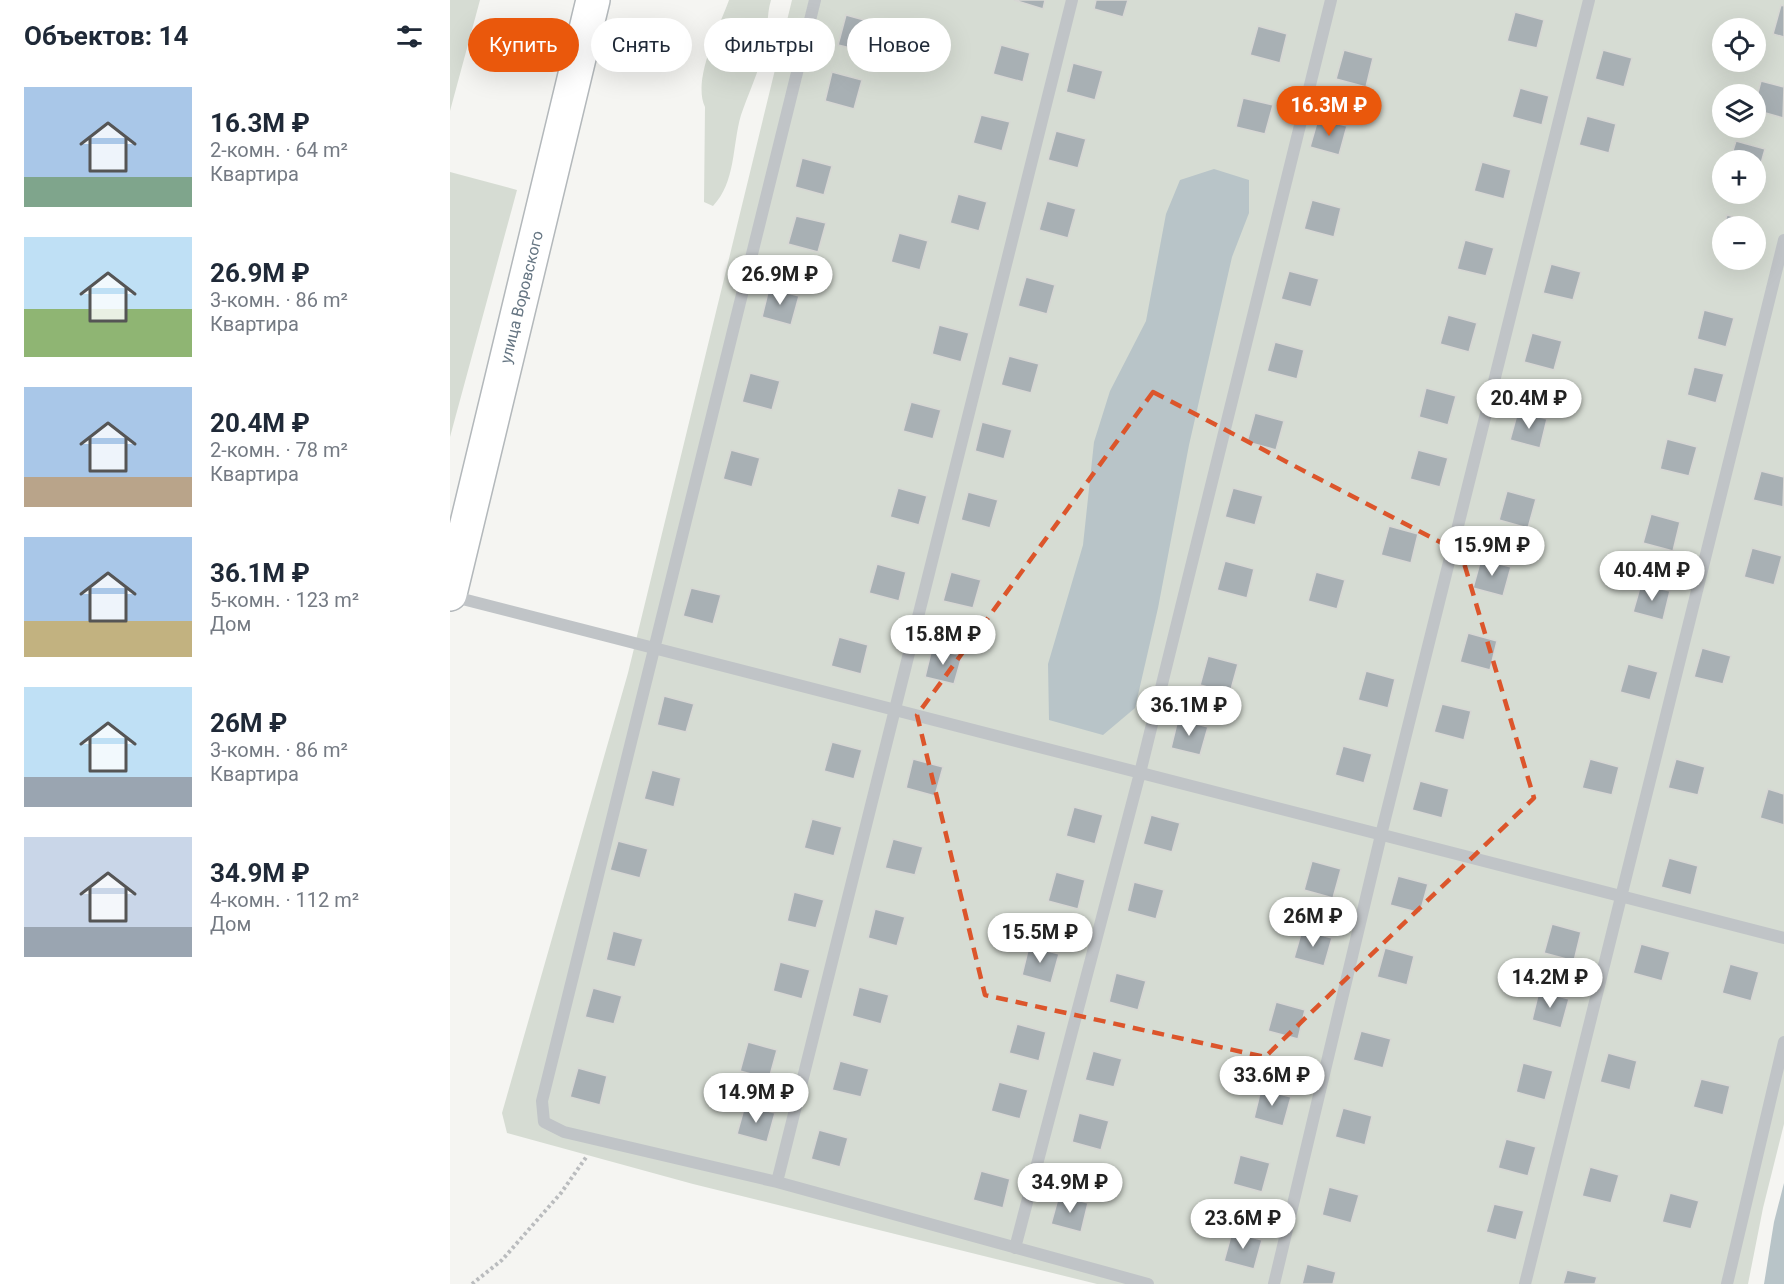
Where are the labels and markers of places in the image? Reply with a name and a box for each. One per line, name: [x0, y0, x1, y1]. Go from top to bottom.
pin: 16.3M ₽: [1274, 86, 1384, 137]
pin: 26.9M ₽: [725, 255, 835, 306]
pin: 20.4M ₽: [1474, 379, 1584, 430]
pin: 15.9M ₽: [1437, 526, 1547, 577]
pin: 40.4M ₽: [1597, 551, 1707, 602]
pin: 15.8M ₽: [888, 615, 998, 666]
pin: 36.1M ₽: [1134, 686, 1244, 737]
pin: 26M ₽: [1271, 897, 1355, 948]
pin: 15.5M ₽: [985, 913, 1095, 964]
pin: 14.2M ₽: [1495, 958, 1605, 1009]
pin: 33.6M ₽: [1217, 1056, 1327, 1107]
pin: 14.9M ₽: [701, 1073, 811, 1124]
pin: 34.9M ₽: [1015, 1163, 1125, 1214]
pin: 23.6M ₽: [1188, 1199, 1298, 1250]

